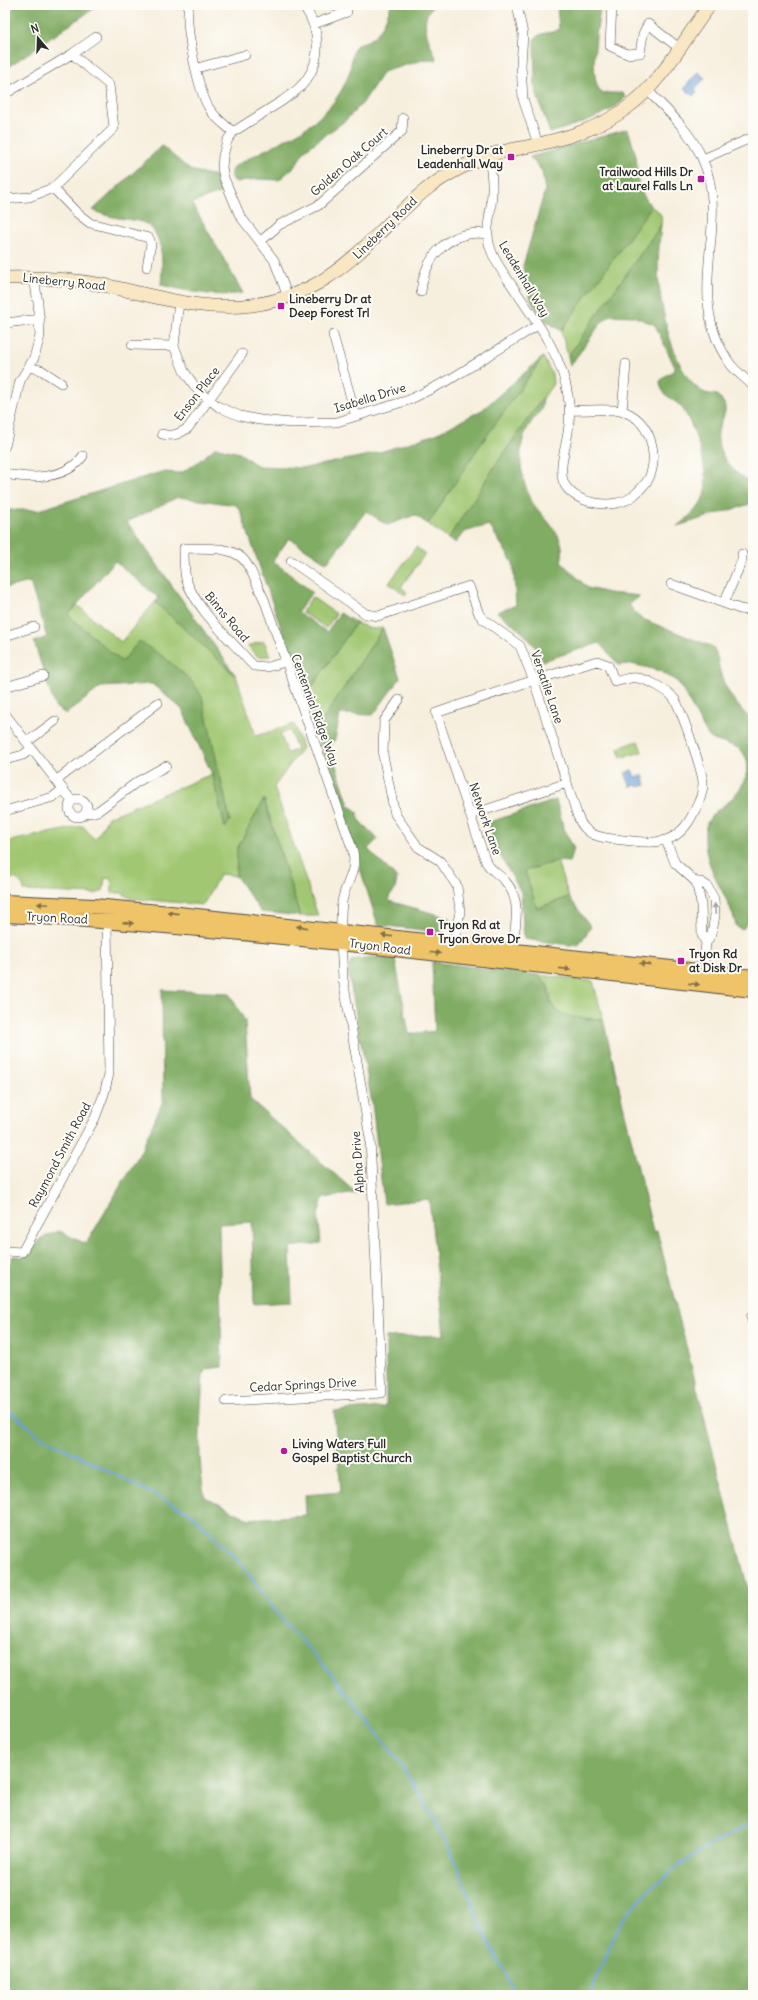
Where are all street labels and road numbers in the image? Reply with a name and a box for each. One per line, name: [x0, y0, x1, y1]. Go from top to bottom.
street label: Golden Oak Court: [307, 124, 390, 199]
street label: Lineberry Road: [349, 193, 420, 262]
street label: Leadenhall Way: [496, 238, 553, 319]
street label: Lineberry Road: [22, 270, 106, 293]
street label: Enson Place: [171, 363, 223, 424]
street label: Isabella Drive: [332, 380, 407, 416]
street label: Binns Road: [202, 589, 253, 645]
street label: Versatile Lane: [528, 648, 567, 725]
street label: Centennial Ridge Way: [288, 652, 343, 768]
street label: Network Lane: [466, 781, 505, 857]
street label: Tryon Road: [26, 908, 88, 927]
street label: Tryon Road: [348, 935, 412, 958]
street label: Raymond Smith Road: [25, 1100, 94, 1210]
street label: Alpha Drive: [348, 1130, 367, 1194]
street label: Cedar Springs Drive: [249, 1374, 357, 1395]

